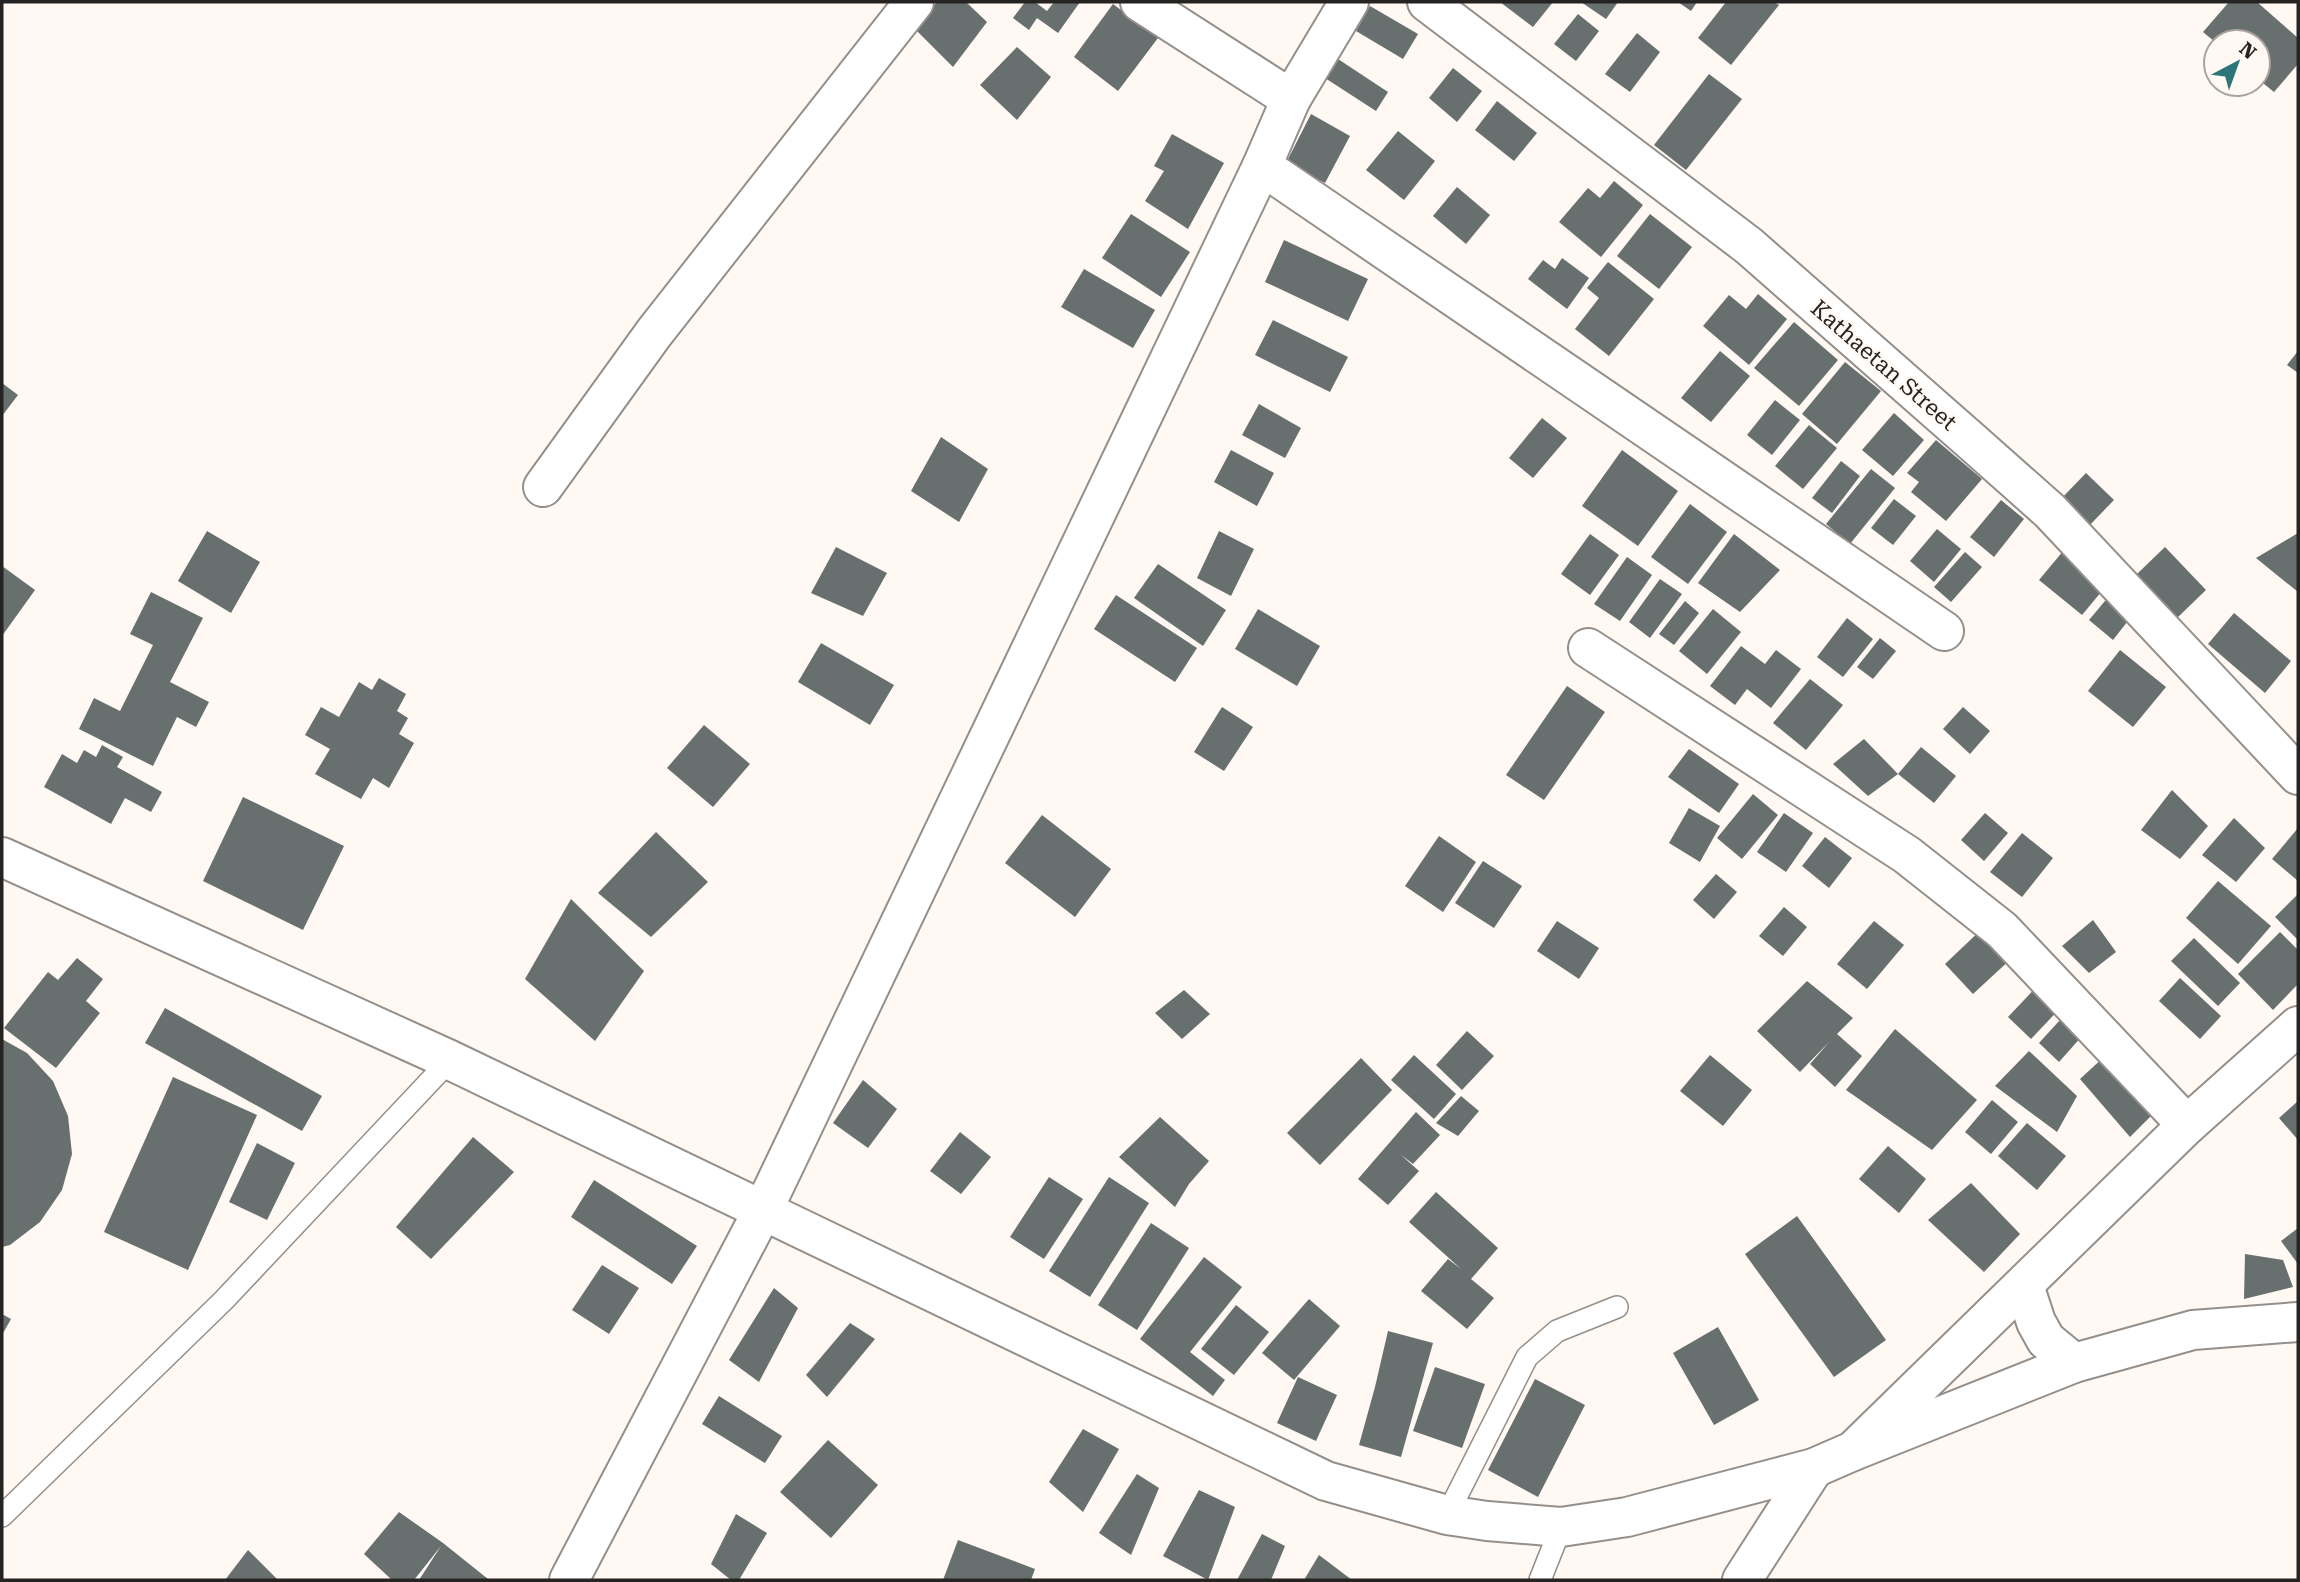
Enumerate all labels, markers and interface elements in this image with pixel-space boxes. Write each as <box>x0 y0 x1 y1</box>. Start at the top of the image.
north arrow <box>2202 28 2272 98</box>
text: N <box>2235 37 2261 64</box>
street label: Kathaetan Street <box>1805 295 1962 436</box>

